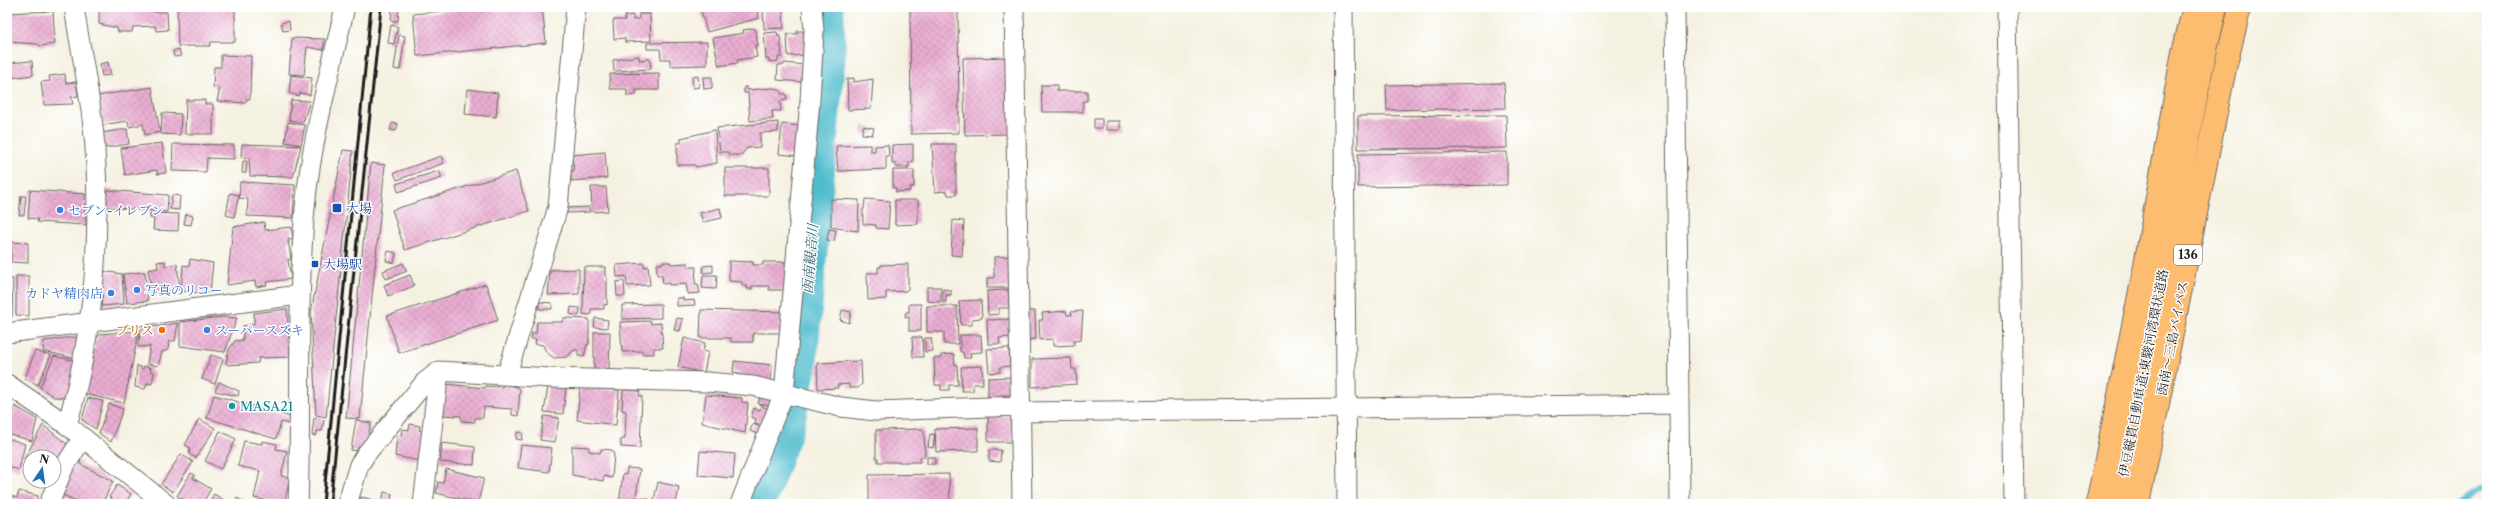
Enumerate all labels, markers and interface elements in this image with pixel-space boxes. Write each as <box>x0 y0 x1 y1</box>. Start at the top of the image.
place label: 大場 <box>346 200 372 216</box>
place label: セブン-イレブン <box>68 202 164 218</box>
marker: 大場 <box>331 202 343 214</box>
marker: セブン-イレブン <box>55 205 65 215</box>
water label: 函南観音川 <box>798 221 822 295</box>
road number: 136 <box>2174 245 2202 265</box>
place label: 大場駅 <box>323 256 362 272</box>
marker: 大場駅 <box>310 259 320 269</box>
street label: 伊豆縦貫自動車道;東駿河湾環状道路 <box>2115 268 2171 478</box>
street label: 函南～三島バイパス <box>2153 279 2191 397</box>
place label: 写真のリコー <box>145 282 223 298</box>
place label: カドヤ精肉店 <box>25 285 103 301</box>
marker: 写真のリコー <box>132 285 142 295</box>
marker: カドヤ精肉店 <box>106 288 116 298</box>
place label: ブリス <box>116 322 154 338</box>
place label: スーパースズキ <box>215 322 304 338</box>
marker: ブリス <box>157 325 167 335</box>
marker: スーパースズキ <box>202 325 212 335</box>
place label: MASA21 <box>240 398 294 414</box>
marker: MASA21 <box>227 401 237 411</box>
north arrow <box>22 449 62 489</box>
text: N <box>38 451 51 467</box>

